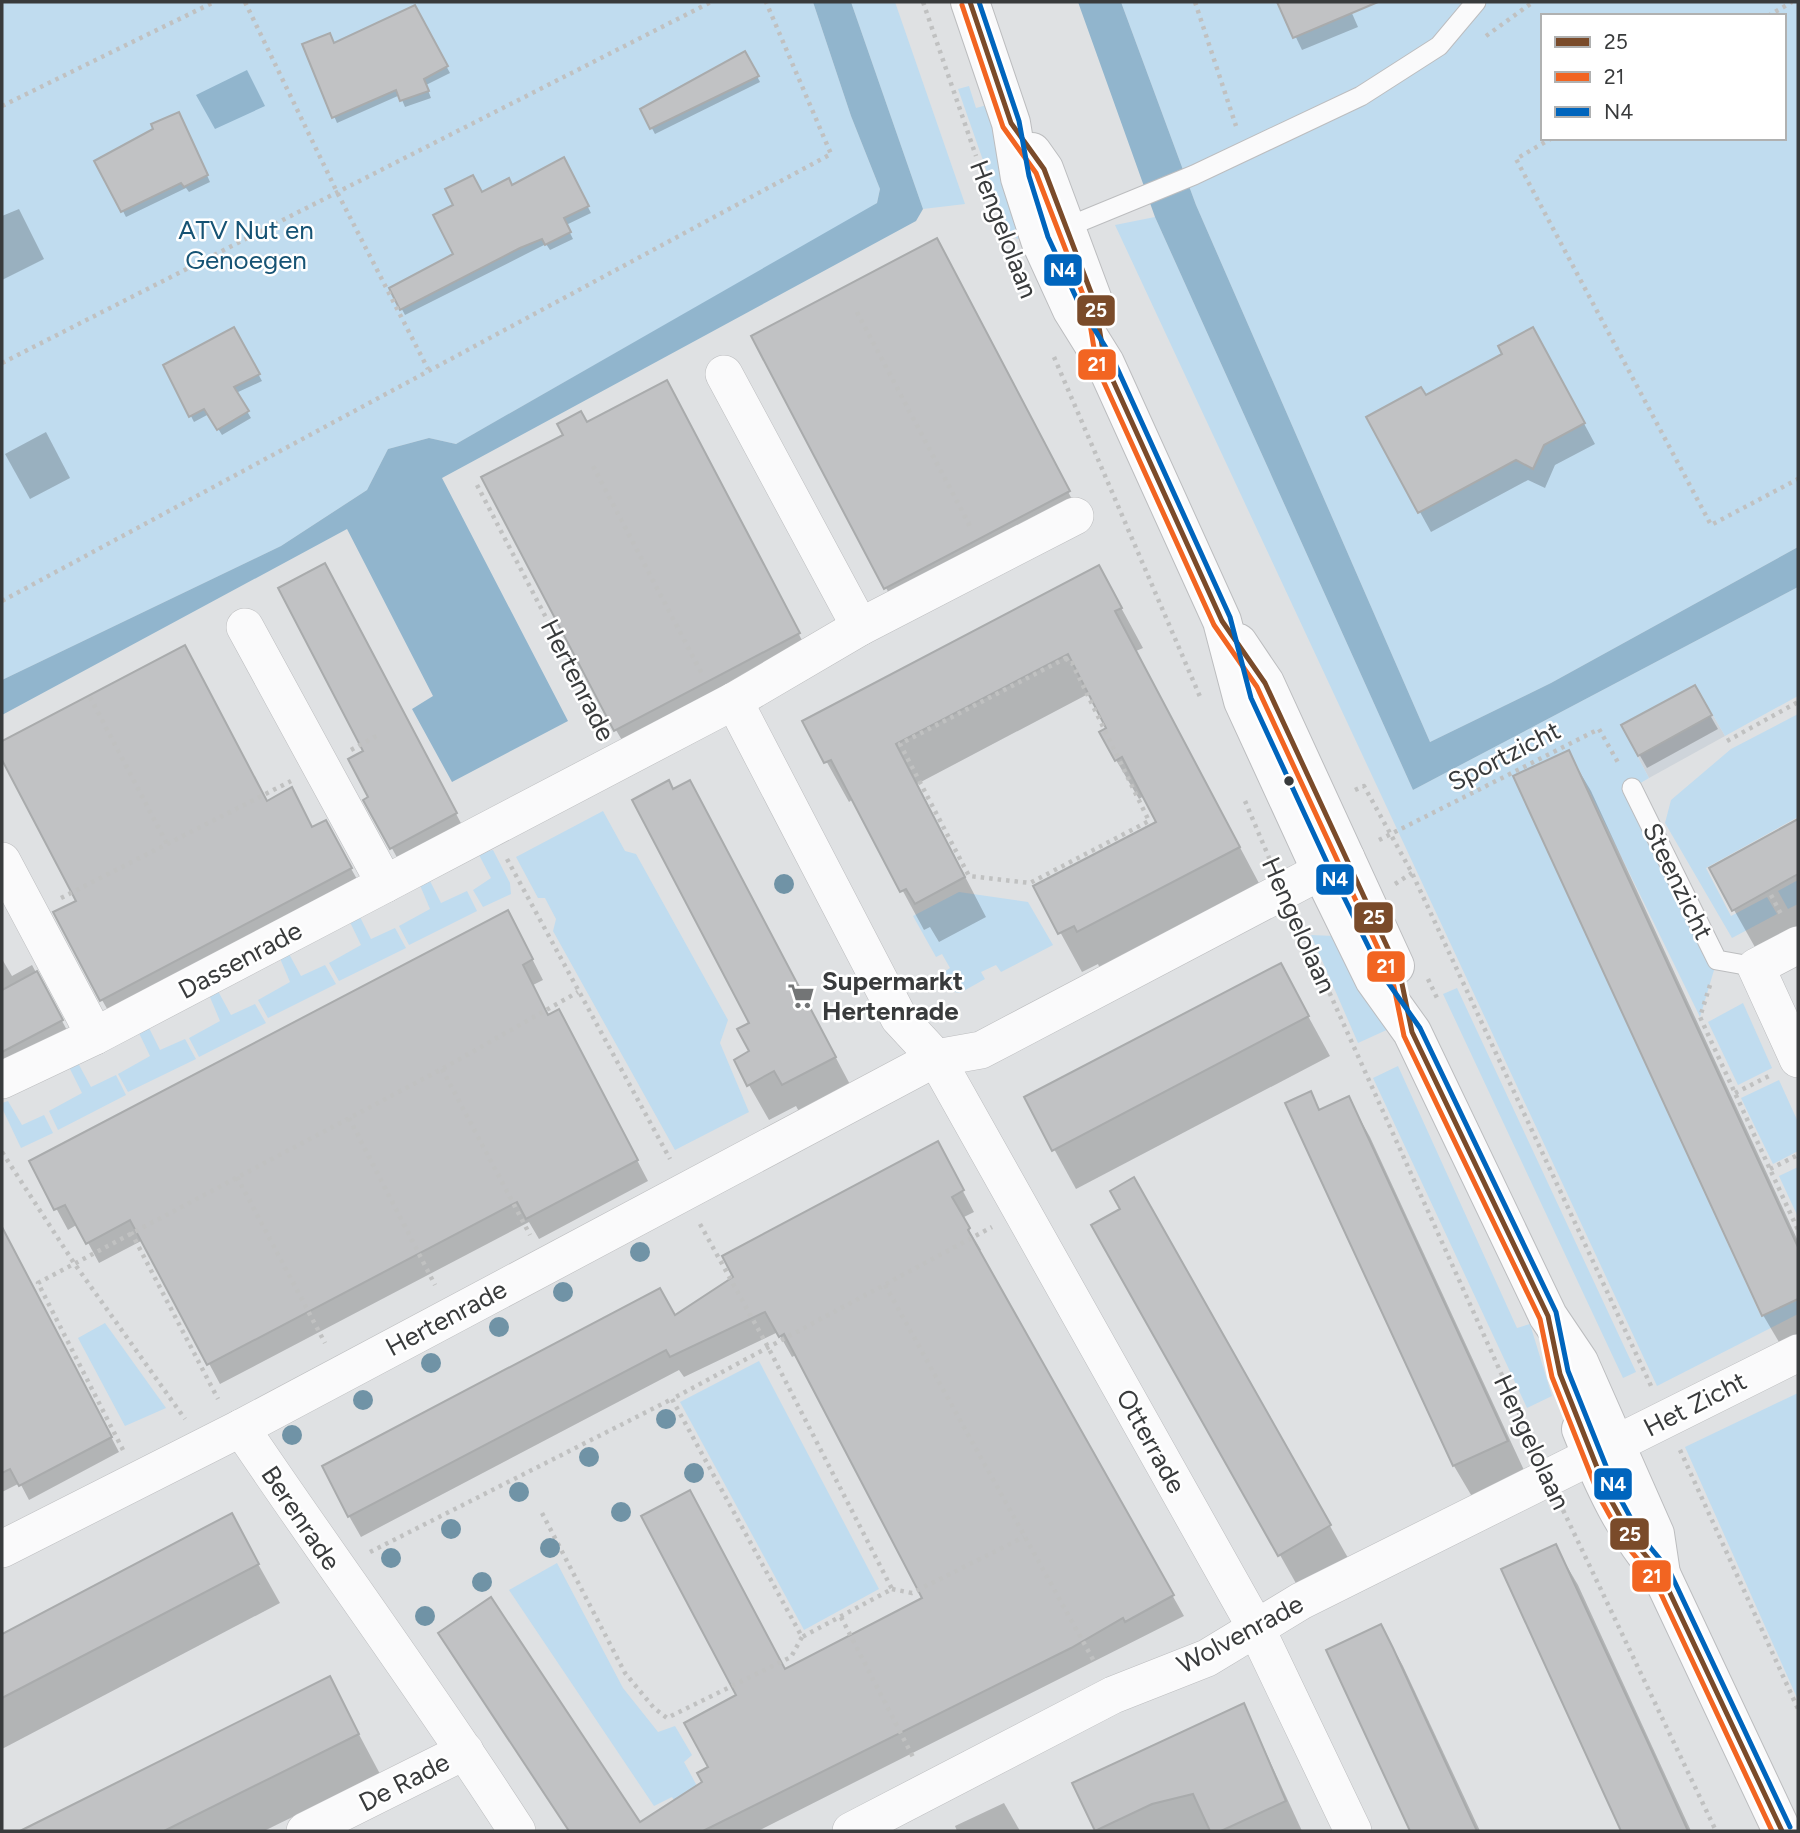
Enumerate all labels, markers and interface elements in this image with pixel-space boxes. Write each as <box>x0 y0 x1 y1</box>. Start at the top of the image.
legend <box>1541 14 1786 140</box>
text: 25 <box>1604 29 1628 54</box>
text: 21 <box>1604 64 1624 89</box>
text: N4 <box>1604 99 1633 124</box>
street label: Hengelolaan <box>963 155 1045 303</box>
park label: ATV Nut en Genoegen <box>178 214 314 276</box>
line badge: N4 <box>1043 253 1083 287</box>
text: N4 <box>1050 259 1076 282</box>
line badge: 25 <box>1076 294 1116 327</box>
text: 25 <box>1085 299 1107 322</box>
line badge: 21 <box>1077 348 1117 381</box>
text: 21 <box>1087 353 1107 376</box>
street label: Hertenrade <box>534 614 622 746</box>
street label: Sportzicht <box>1442 714 1566 798</box>
unlabelled marker <box>1282 774 1296 788</box>
street label: Steenzicht <box>1636 817 1720 945</box>
street label: Hengelolaan <box>1255 852 1343 998</box>
line badge: N4 <box>1315 863 1355 896</box>
text: N4 <box>1322 868 1348 891</box>
line badge: 25 <box>1353 901 1394 934</box>
text: 25 <box>1363 906 1385 929</box>
street label: Dassenrade <box>173 914 307 1006</box>
line badge: 21 <box>1366 950 1406 983</box>
text: 21 <box>1376 955 1396 978</box>
place label: Supermarkt Hertenrade <box>822 965 963 1027</box>
supermarket icon: Supermarkt Hertenrade <box>786 981 816 1011</box>
street label: Hertenrade <box>380 1273 512 1363</box>
street label: Het Zicht <box>1638 1364 1752 1443</box>
street label: Hengelolaan <box>1487 1369 1577 1515</box>
street label: Otterrade <box>1109 1383 1193 1499</box>
street label: Berenrade <box>254 1460 348 1576</box>
line badge: N4 <box>1593 1467 1633 1501</box>
text: N4 <box>1600 1473 1626 1496</box>
line badge: 25 <box>1609 1517 1650 1551</box>
text: 25 <box>1619 1523 1641 1546</box>
line badge: 21 <box>1631 1559 1672 1593</box>
text: 21 <box>1642 1565 1662 1588</box>
street label: Wolvenrade <box>1172 1587 1308 1681</box>
street label: De Rade <box>353 1746 455 1818</box>

